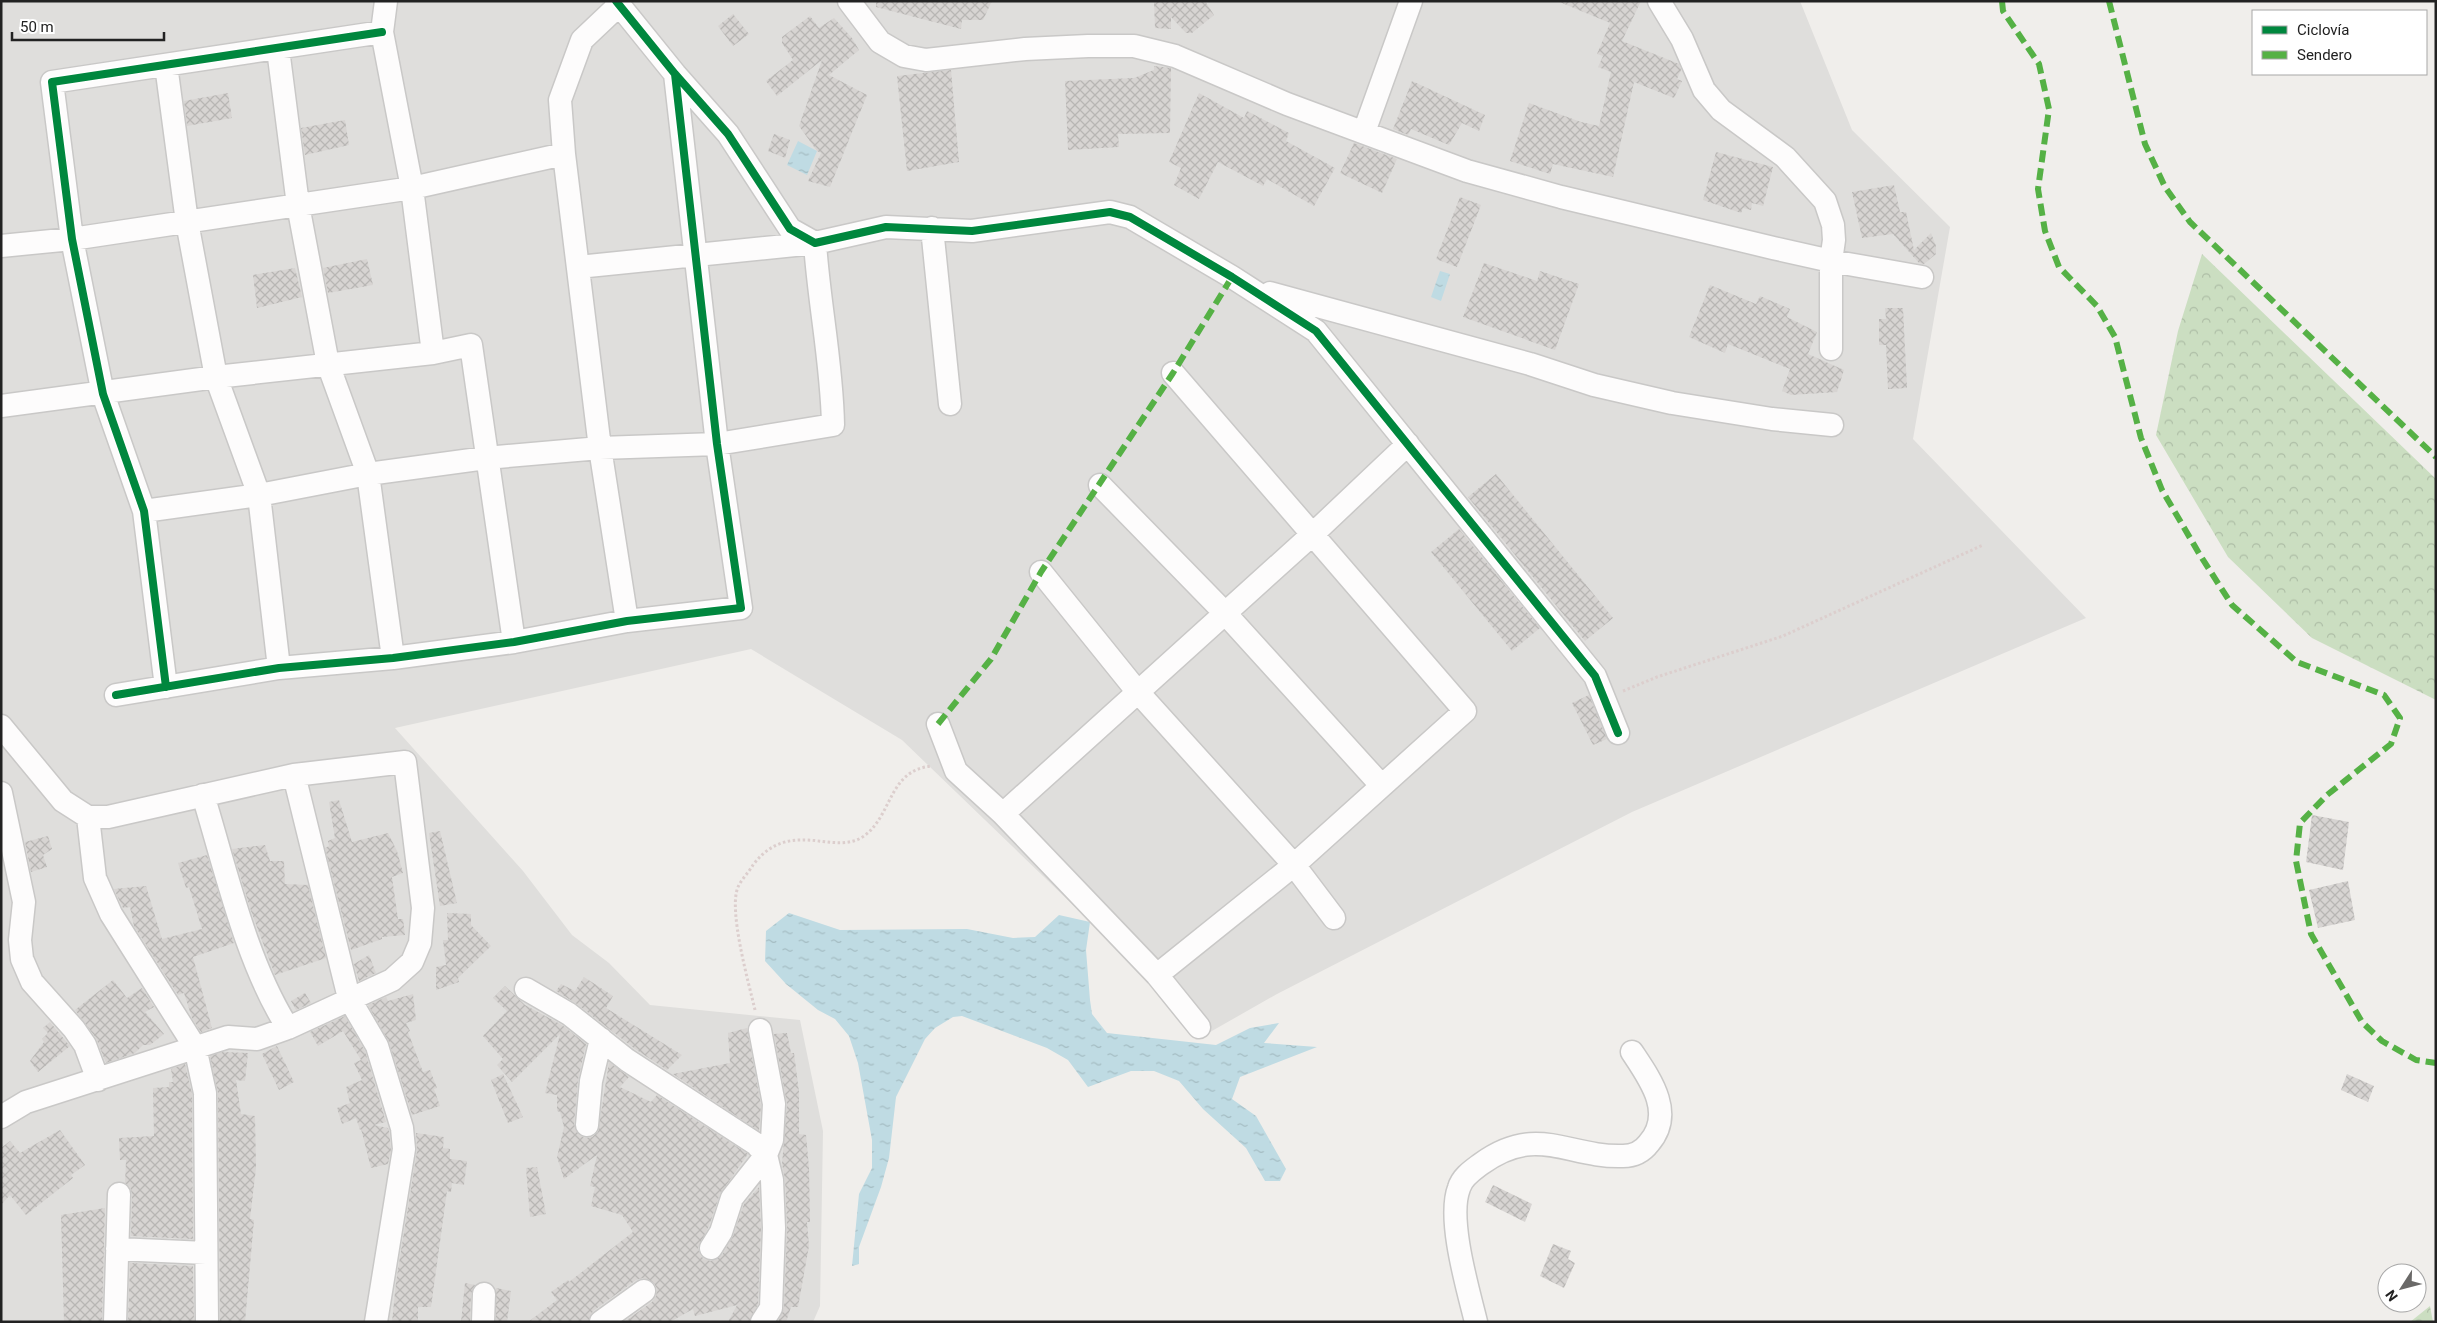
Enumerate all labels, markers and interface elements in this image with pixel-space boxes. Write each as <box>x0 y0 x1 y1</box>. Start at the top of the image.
scale bar <box>12 10 165 42</box>
legend <box>2252 10 2427 75</box>
text: 50 m <box>20 18 54 36</box>
text: Ciclovía <box>2297 21 2350 39</box>
text: Sendero <box>2297 46 2352 64</box>
north arrow <box>2377 1263 2427 1313</box>
text: N <box>2382 1287 2401 1304</box>

